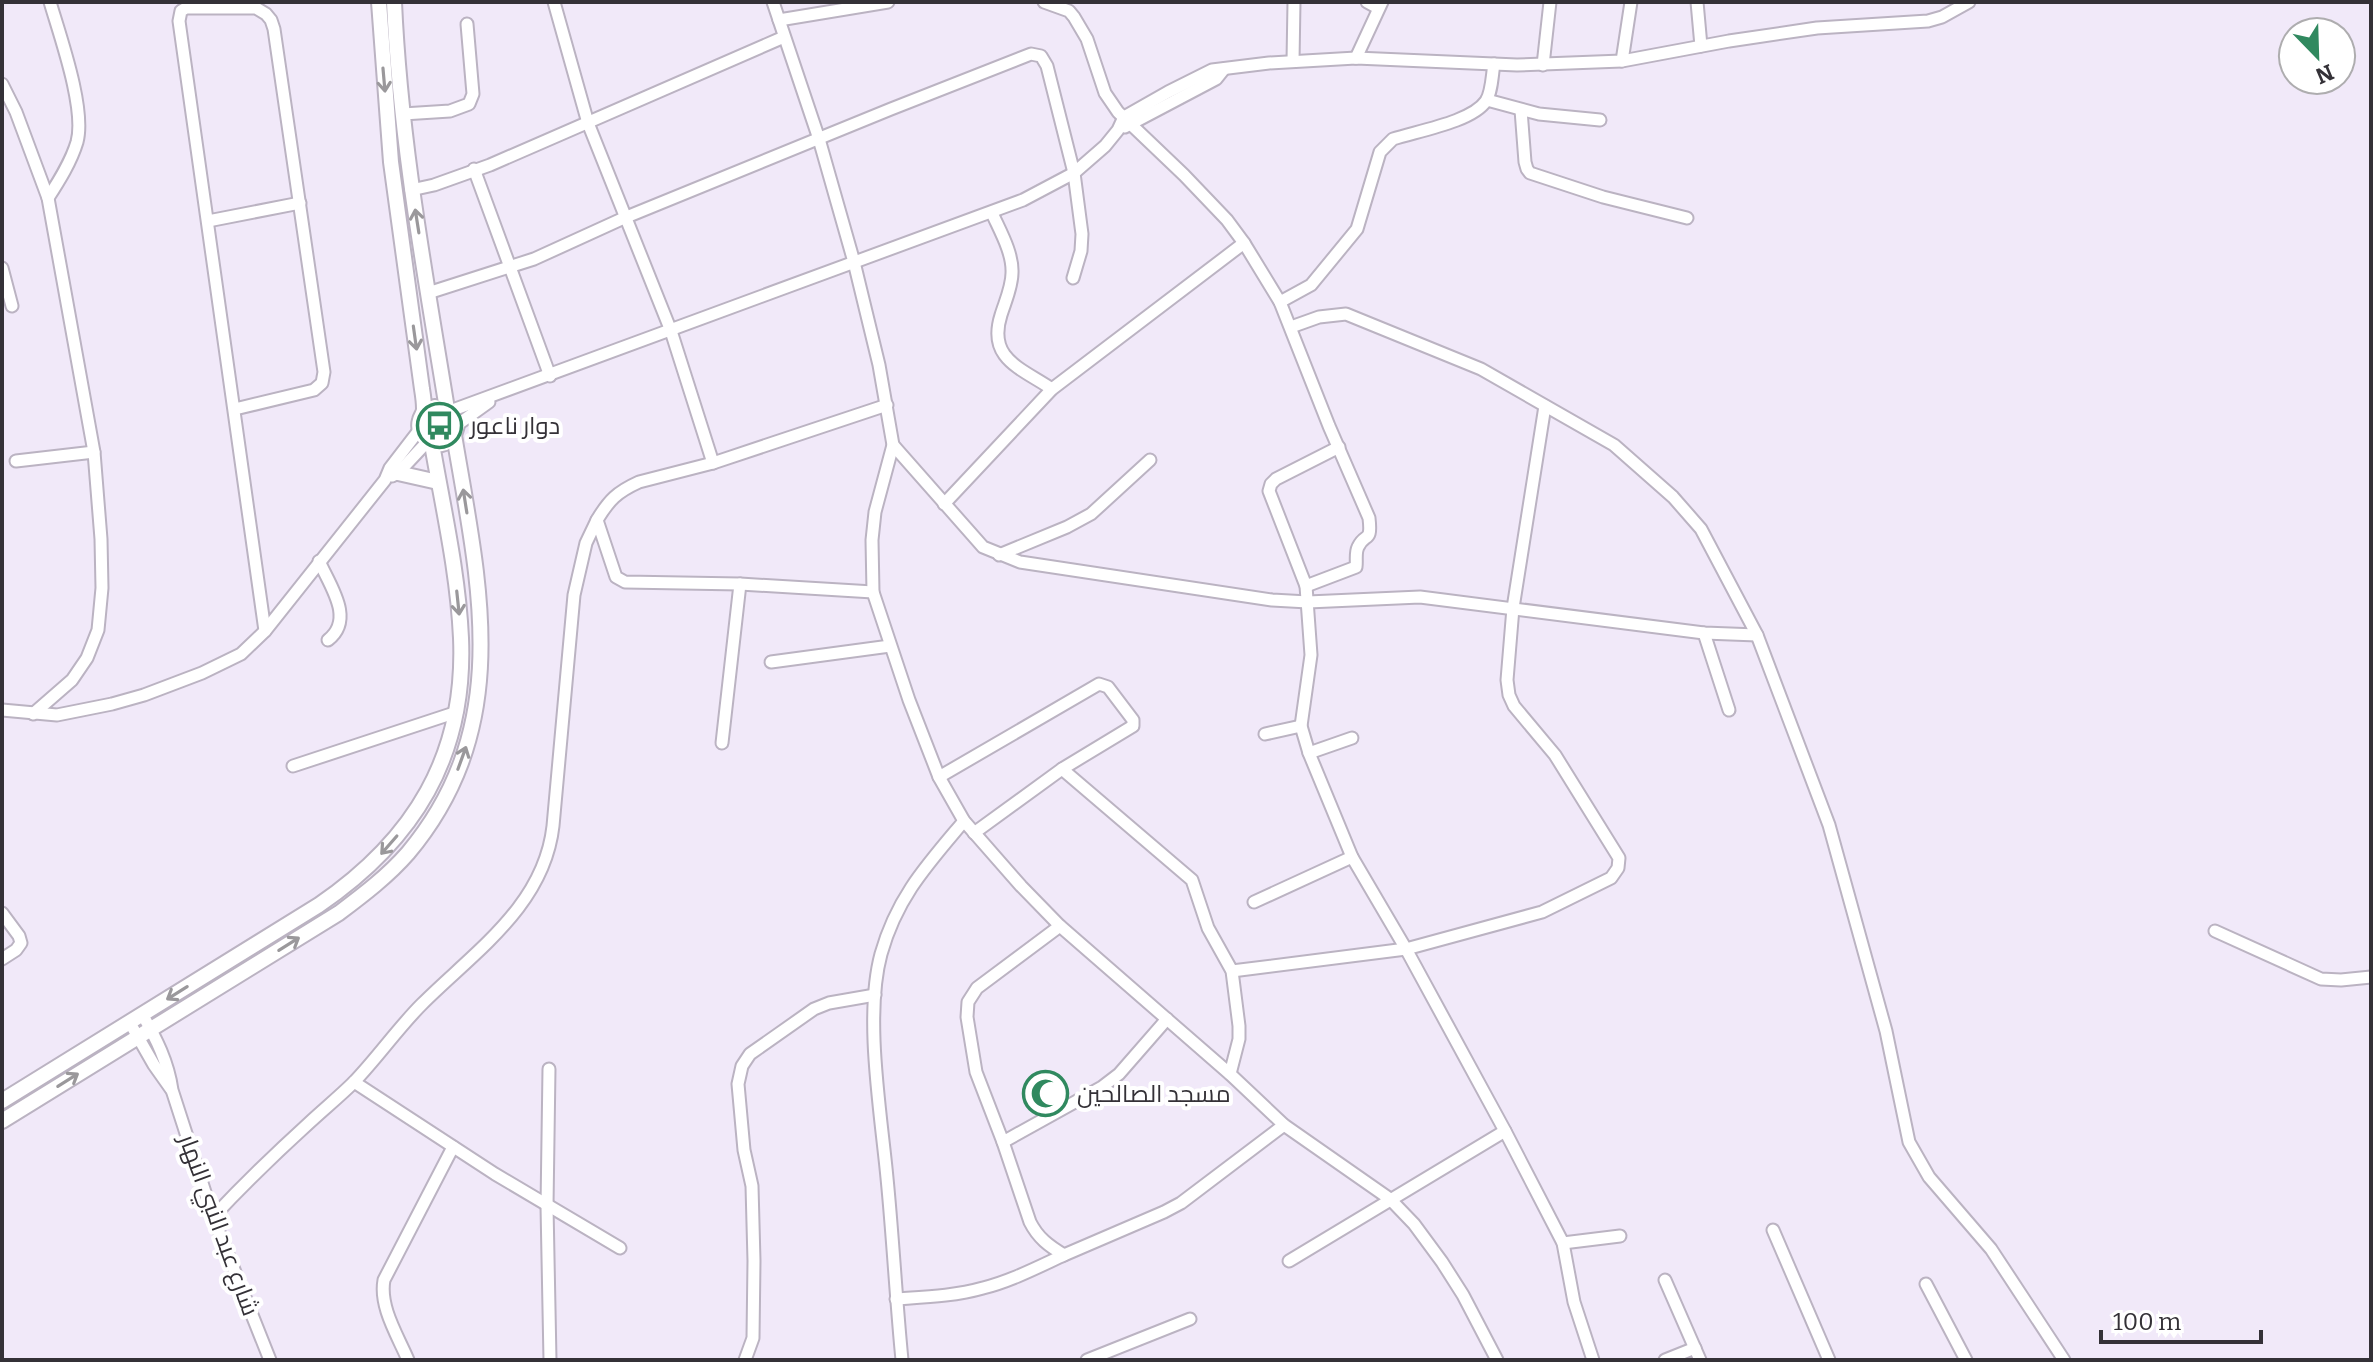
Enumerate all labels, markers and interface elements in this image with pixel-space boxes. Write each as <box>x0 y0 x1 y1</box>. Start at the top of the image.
north arrow <box>2277 16 2357 96</box>
text: N <box>2312 58 2338 90</box>
one-way arrow <box>377 66 392 93</box>
one-way arrow <box>408 209 423 234</box>
one-way arrow <box>408 325 423 350</box>
bus stop icon: دوار ناعور <box>415 402 463 450</box>
place label: دوار ناعور <box>468 412 560 440</box>
one-way arrow <box>457 489 472 514</box>
one-way arrow <box>450 590 465 616</box>
one-way arrow <box>456 746 470 771</box>
one-way arrow <box>381 835 399 855</box>
one-way arrow <box>278 935 300 952</box>
one-way arrow <box>166 985 189 1001</box>
mosque icon: مسجد الصالحين <box>1022 1070 1070 1118</box>
one-way arrow <box>56 1072 79 1088</box>
place label: مسجد الصالحين <box>1077 1080 1231 1108</box>
street label: شارع عبد النبي النهار <box>168 1129 265 1321</box>
scale bar <box>2101 1294 2261 1344</box>
text: 100 m <box>2113 1308 2181 1336</box>

